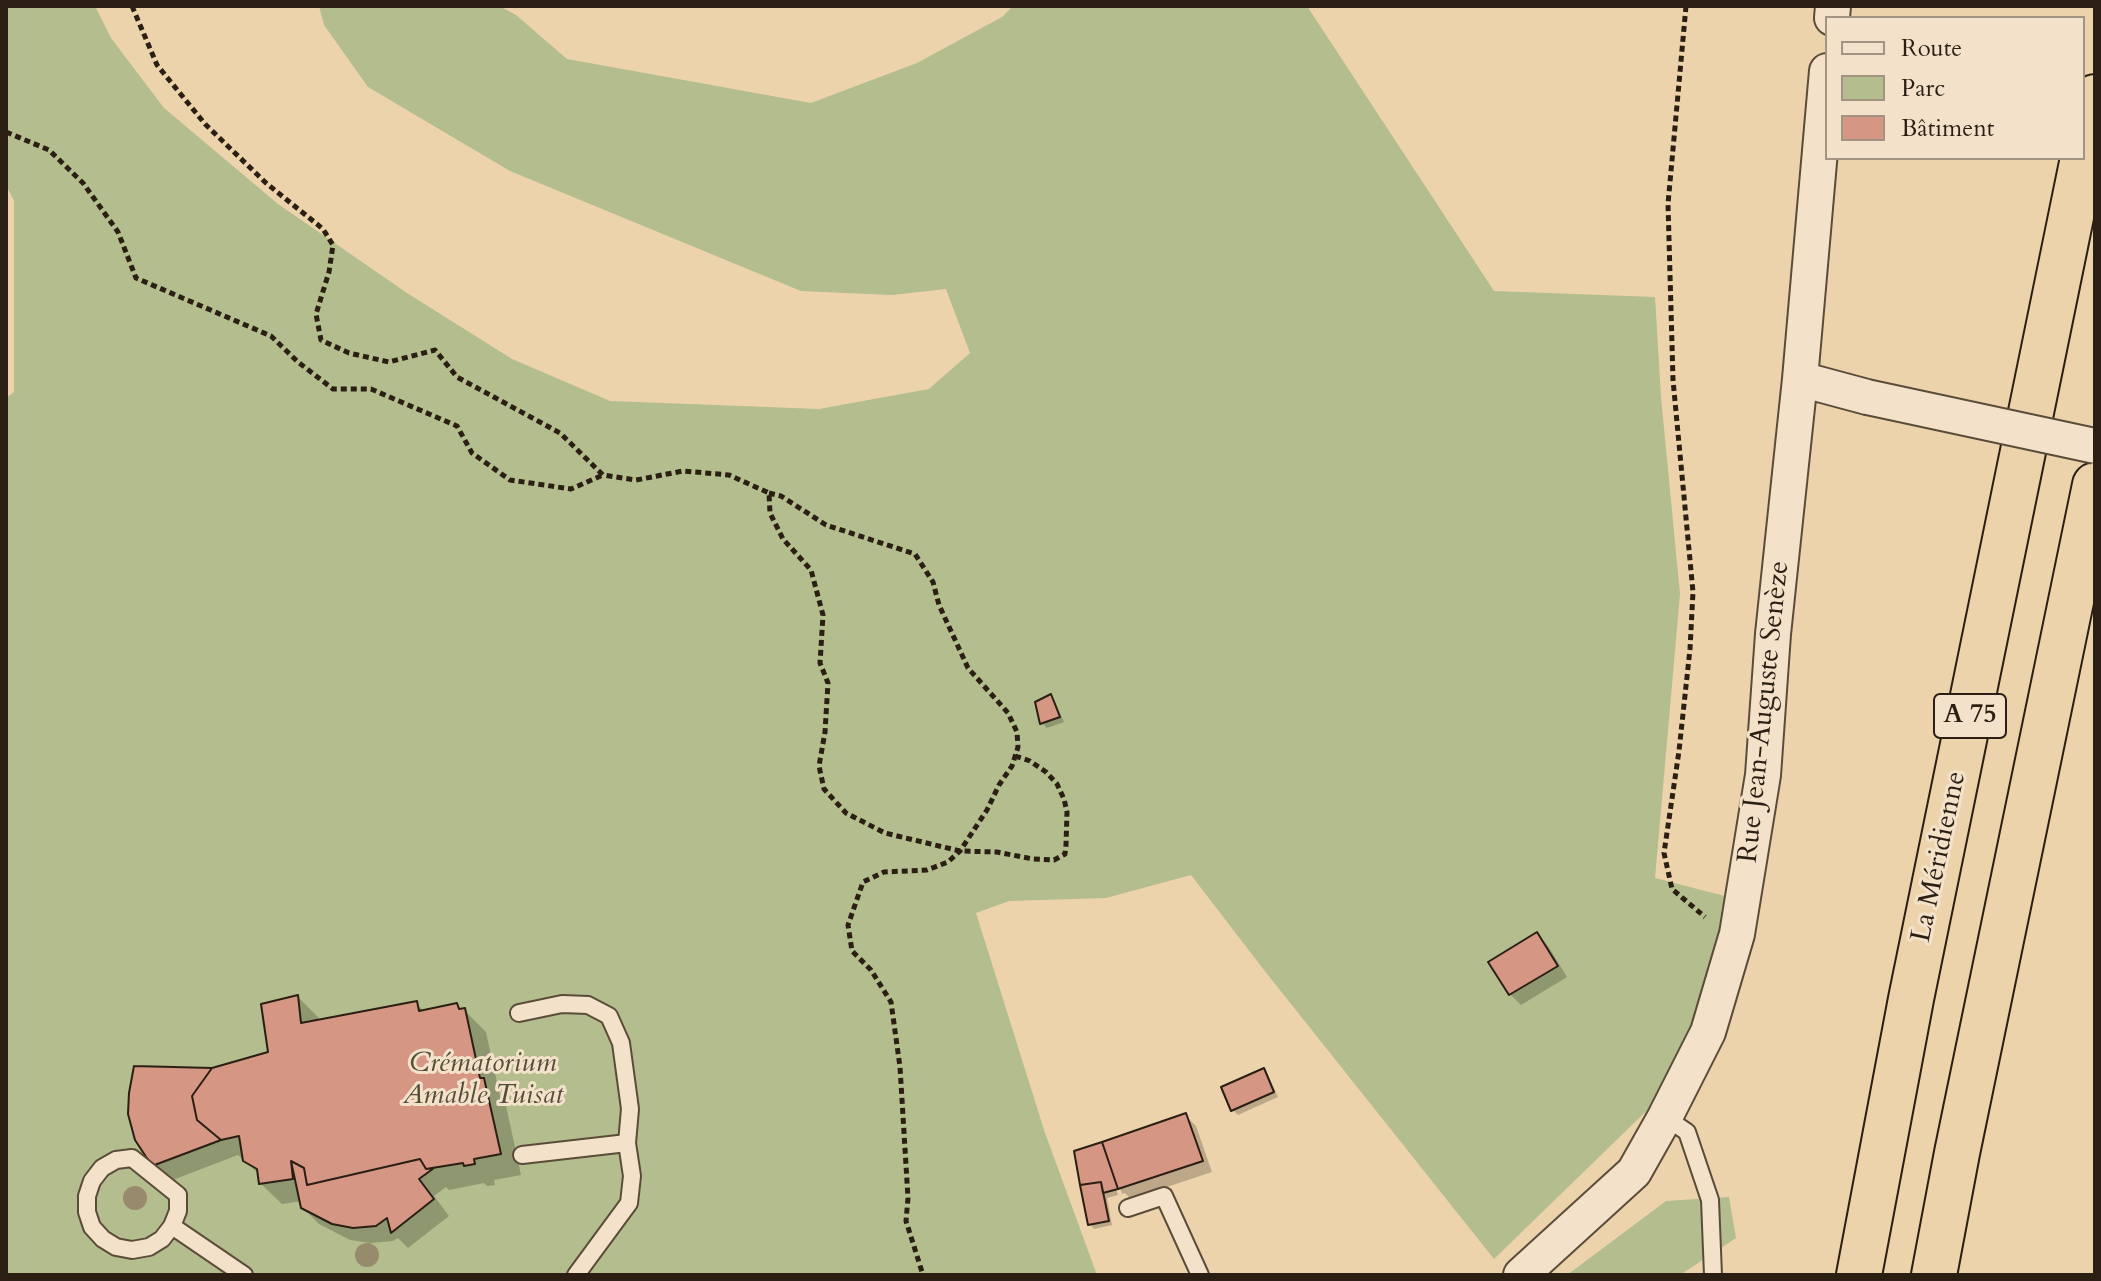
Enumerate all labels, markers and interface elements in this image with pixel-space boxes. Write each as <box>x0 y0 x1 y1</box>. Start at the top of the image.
legend <box>1825 16 2085 160</box>
text: Route <box>1901 32 1962 65</box>
text: Parc <box>1901 72 1945 105</box>
text: Bâtiment <box>1901 112 1994 145</box>
street label: Rue Jean-Auguste Senèze <box>1732 560 1798 864</box>
road number: A 75 <box>1934 694 2006 738</box>
street label: La Méridienne <box>1906 769 1974 945</box>
park label: Crématorium Amable Tuisat <box>403 1048 563 1114</box>

